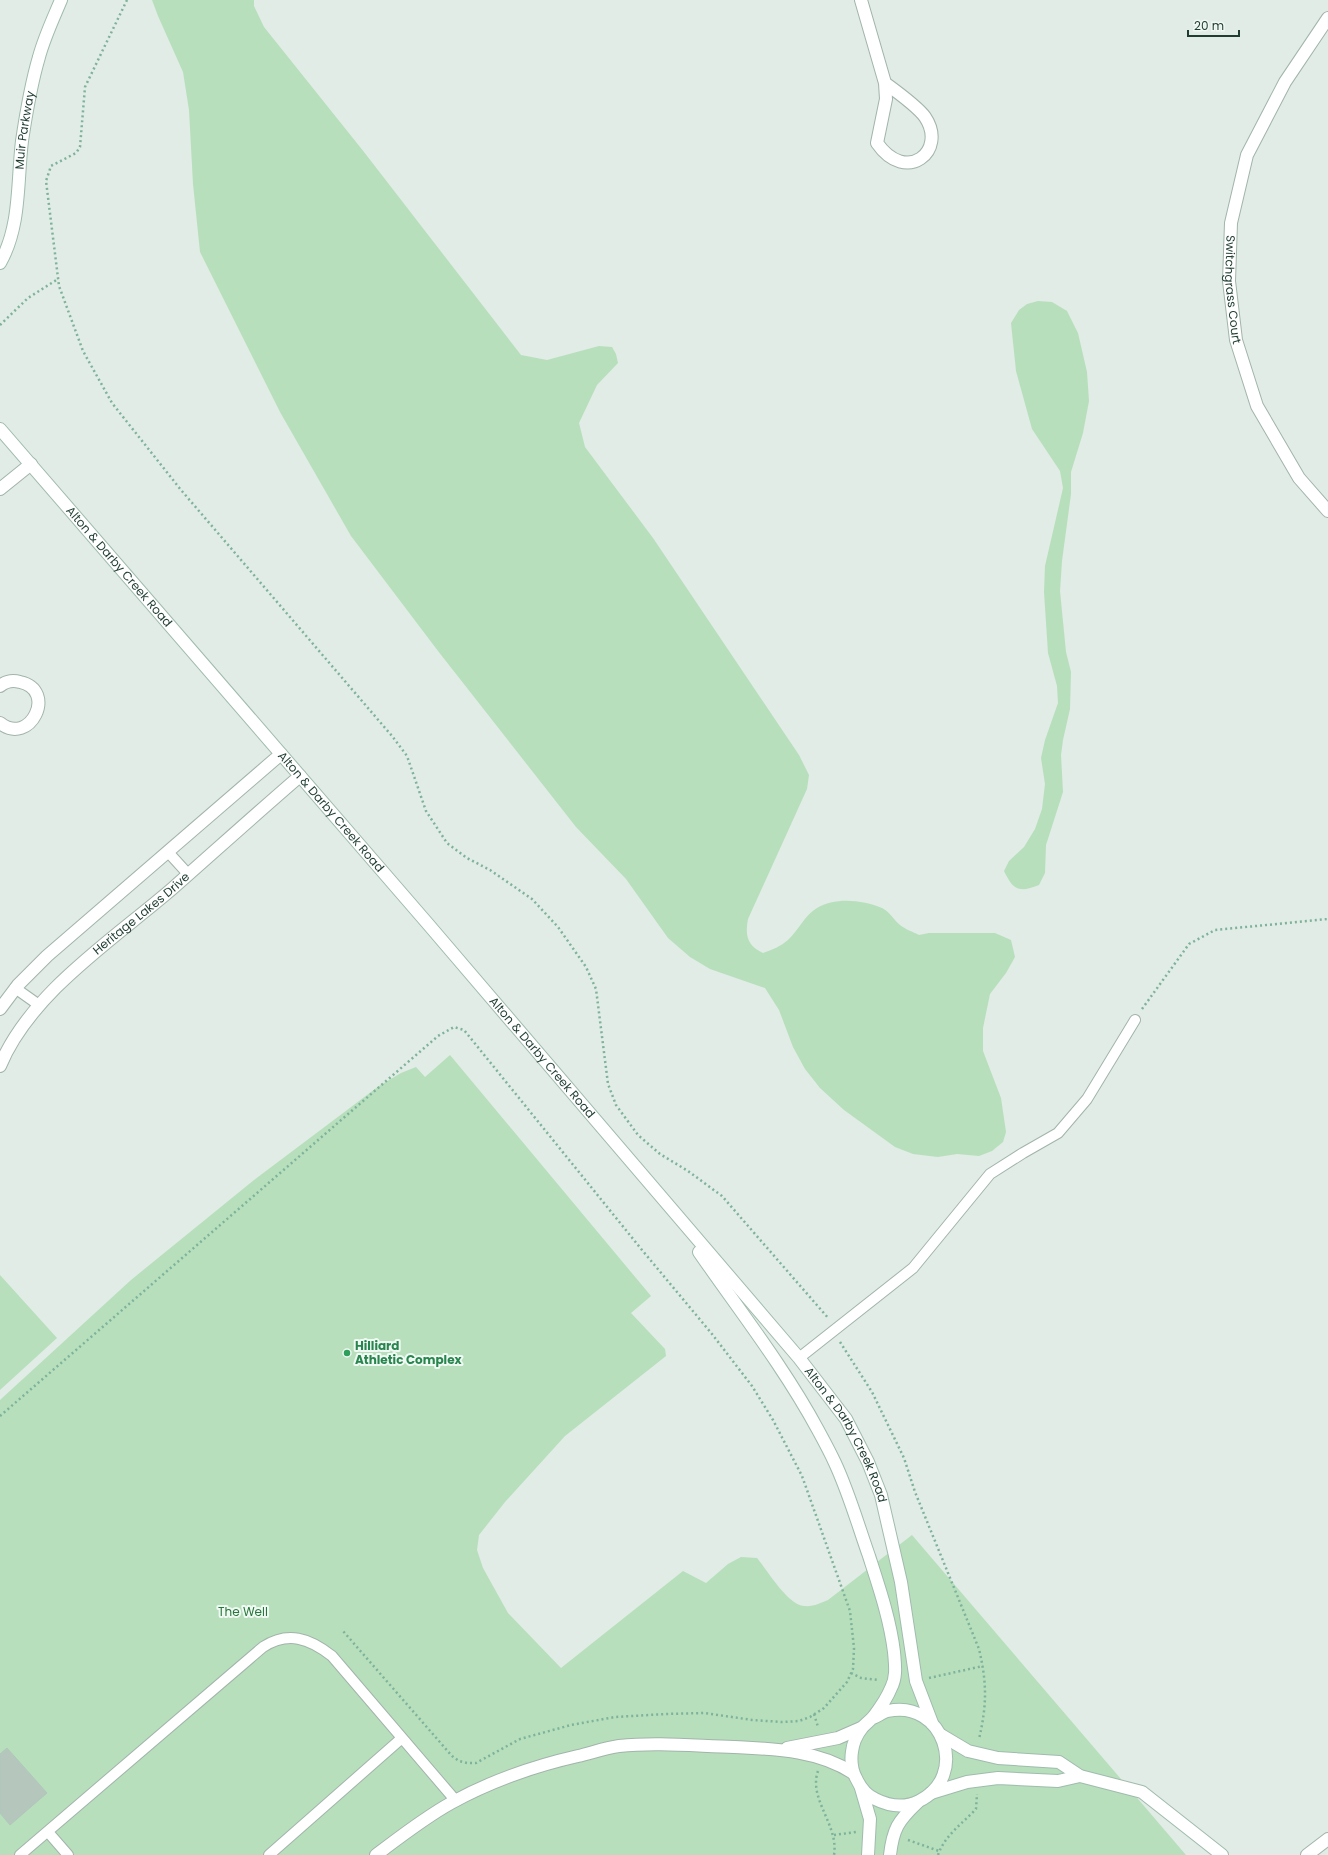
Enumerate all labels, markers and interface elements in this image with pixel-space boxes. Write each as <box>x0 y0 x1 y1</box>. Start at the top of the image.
scale bar <box>1188 12 1239 38</box>
text: 20 m <box>1194 17 1224 34</box>
street label: Muir Parkway <box>11 89 38 170</box>
street label: Switchgrass Court <box>1221 235 1246 346</box>
street label: Alton & Darby Creek Road <box>62 502 176 630</box>
street label: Alton & Darby Creek Road <box>274 747 388 875</box>
street label: Heritage Lakes Drive <box>89 868 193 958</box>
street label: Alton & Darby Creek Road <box>486 993 599 1121</box>
place label: Hilliard Athletic Complex <box>355 1337 463 1368</box>
marker: Hilliard Athletic Complex <box>342 1348 352 1358</box>
street label: Alton & Darby Creek Road <box>801 1363 891 1504</box>
park label: The Well <box>218 1603 268 1620</box>

